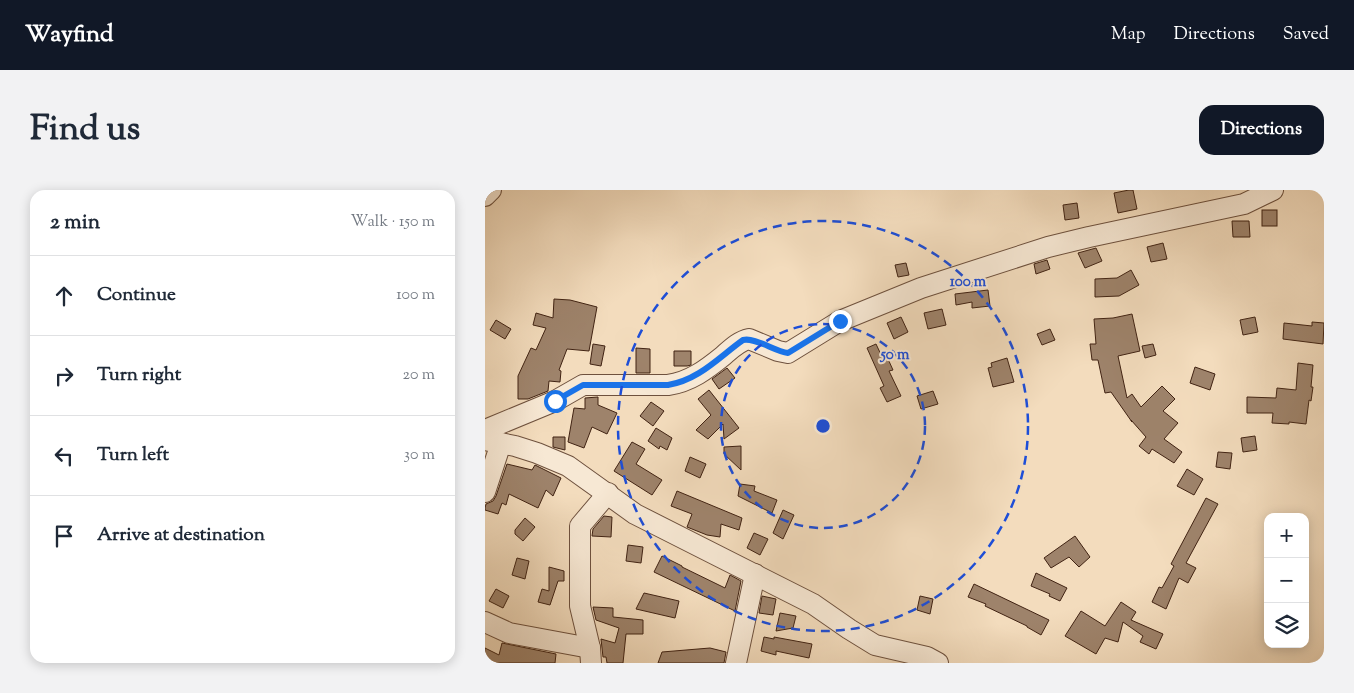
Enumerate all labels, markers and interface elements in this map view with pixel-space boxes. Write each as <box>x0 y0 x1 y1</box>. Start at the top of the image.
text: Wayfind <box>25 18 113 52</box>
text: Map <box>1111 22 1146 48</box>
text: Directions <box>1174 22 1255 48</box>
text: Saved <box>1283 22 1329 48</box>
text: Find us <box>30 105 140 156</box>
button: Directions <box>1199 105 1324 155</box>
text: 2 min <box>50 208 100 238</box>
text: Walk · 150 m <box>351 211 435 234</box>
text: 100 m <box>950 272 987 293</box>
icon: ahead <box>50 282 78 310</box>
text: Continue <box>97 282 176 309</box>
text: 100 m <box>396 284 435 307</box>
route end <box>829 310 852 333</box>
text: 50 m <box>880 345 910 366</box>
icon: right <box>50 362 78 390</box>
text: Turn right <box>97 362 181 389</box>
text: 20 m <box>402 364 435 387</box>
route start <box>544 390 567 413</box>
centre of rings <box>814 417 832 435</box>
icon: left <box>50 442 78 470</box>
text: Turn left <box>97 442 169 469</box>
text: 30 m <box>404 444 435 467</box>
map controls <box>1264 513 1309 648</box>
button: + <box>1264 513 1309 558</box>
icon: arrive <box>50 522 78 550</box>
text: Arrive at destination <box>97 522 265 549</box>
button: − <box>1264 558 1309 603</box>
button: layers <box>1264 603 1309 648</box>

